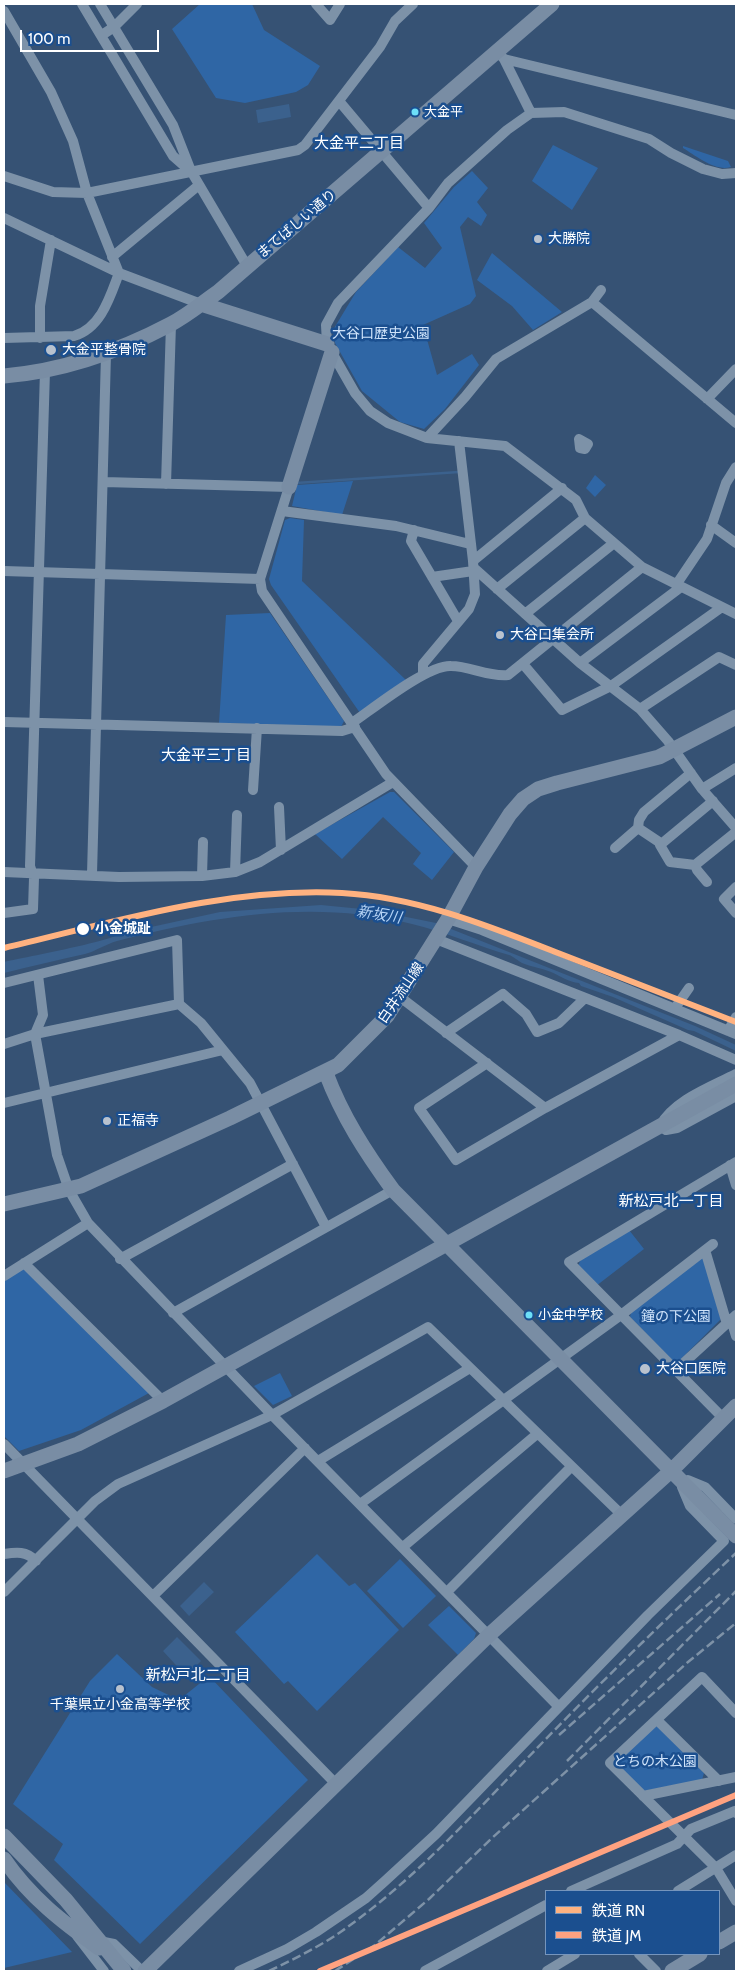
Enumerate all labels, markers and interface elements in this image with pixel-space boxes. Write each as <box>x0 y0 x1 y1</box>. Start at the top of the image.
scale bar <box>22 20 161 52</box>
text: 100 m <box>28 30 70 48</box>
place label: 大金平 <box>424 104 463 120</box>
marker: 大金平 <box>410 107 420 117</box>
district label: 大金平二丁目 <box>314 135 404 153</box>
street label: まてばしい通り <box>254 186 340 262</box>
place label: 大勝院 <box>548 231 590 247</box>
marker: 大勝院 <box>532 233 544 245</box>
park label: 大谷口歴史公園 <box>332 326 430 342</box>
place label: 大金平整骨院 <box>62 342 146 358</box>
marker: 大金平整骨院 <box>44 343 58 357</box>
place label: 大谷口集会所 <box>510 627 594 643</box>
marker: 大谷口集会所 <box>494 629 506 641</box>
district label: 大金平三丁目 <box>161 747 251 765</box>
water label: 新坂川 <box>355 903 403 927</box>
marker: 小金城趾 <box>75 921 91 937</box>
place label: 小金城趾 <box>95 921 151 937</box>
street label: 白井流山線 <box>374 959 428 1027</box>
place label: 正福寺 <box>117 1113 159 1129</box>
marker: 正福寺 <box>101 1115 113 1127</box>
district label: 新松戸北一丁目 <box>619 1193 723 1211</box>
place label: 小金中学校 <box>538 1307 603 1323</box>
park label: 鐘の下公園 <box>641 1309 711 1325</box>
marker: 小金中学校 <box>524 1310 534 1320</box>
place label: 大谷口医院 <box>656 1361 726 1377</box>
marker: 大谷口医院 <box>638 1362 652 1376</box>
district label: 新松戸北二丁目 <box>146 1667 250 1685</box>
marker: 千葉県立小金高等学校 <box>114 1683 126 1695</box>
place label: 千葉県立小金高等学校 <box>50 1697 190 1713</box>
park label: とちの木公園 <box>613 1754 697 1770</box>
legend <box>545 1890 720 1955</box>
text: 鉄道 RN <box>592 1902 645 1920</box>
text: 鉄道 JM <box>592 1927 641 1945</box>

